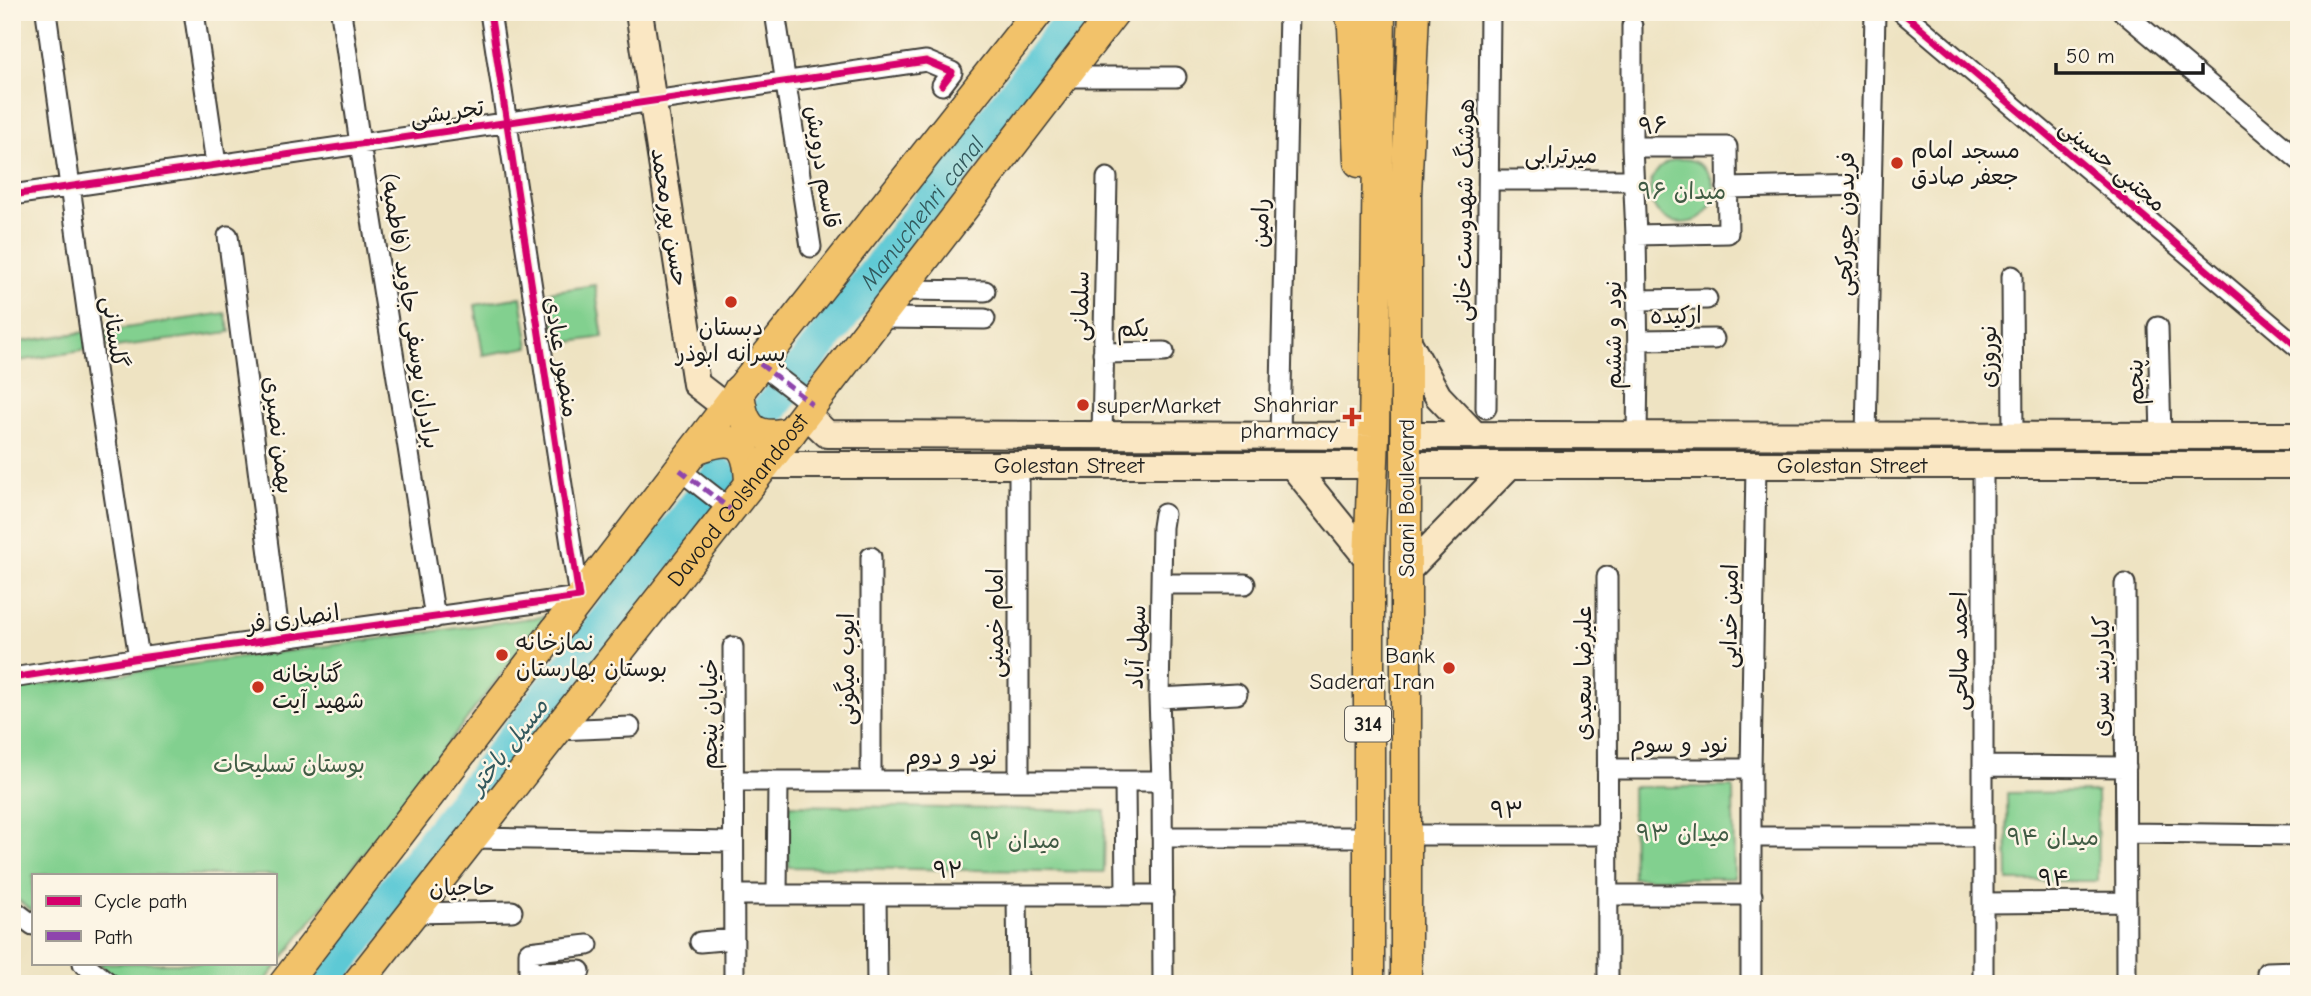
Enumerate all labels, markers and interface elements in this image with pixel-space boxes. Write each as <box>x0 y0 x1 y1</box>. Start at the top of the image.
scale bar <box>2056 32 2202 76</box>
text: 50 m <box>2066 44 2115 68</box>
street label: تجریشی <box>408 94 486 132</box>
street label: هوشنگ شهدوست خانی <box>1449 98 1481 322</box>
street label: قاسم درویش <box>796 104 846 231</box>
street label: ۹۶ <box>1638 111 1668 140</box>
street label: مجتبی حسینی <box>2053 113 2171 218</box>
water label: Manuchehri canal <box>853 130 991 296</box>
place label: مسجد امام جعفر صادق <box>1911 137 2020 190</box>
street label: میرترابی <box>1525 142 1597 170</box>
street label: حسن پورمحمد <box>644 146 694 288</box>
street label: فریدون چورکچی <box>1831 151 1861 297</box>
marker: مسجد امام جعفر صادق <box>1889 155 1905 171</box>
street label: برادران یوسفی جاوید (فاطمیه) <box>374 171 446 451</box>
park label: میدان ۹۶ <box>1638 178 1726 205</box>
street label: رامین <box>1247 198 1274 248</box>
street label: سلمانی <box>1066 271 1096 342</box>
street label: نود و ششم <box>1600 281 1631 389</box>
marker: دبستان پسرانه ابوذر <box>723 294 739 310</box>
street label: گلستانی <box>95 295 133 370</box>
street label: منصور عبادی <box>539 295 584 419</box>
street label: ارکیده <box>1650 302 1702 329</box>
place label: دبستان پسرانه ابوذر <box>674 314 786 368</box>
street label: یکم <box>1117 315 1149 346</box>
street label: نوروزی <box>1975 324 2002 388</box>
street label: پنجم <box>2122 359 2153 405</box>
street label: بهمن نصیری <box>258 375 299 495</box>
place label: Shahriar pharmacy <box>1240 391 1339 444</box>
place label: superMarket <box>1097 392 1222 419</box>
marker: superMarket <box>1075 397 1091 413</box>
street label: Davood Golshandoost <box>662 407 815 592</box>
marker: Shahriar pharmacy <box>1344 409 1360 425</box>
street label: Saani Boulevard <box>1393 419 1420 577</box>
street label: Golestan Street <box>994 452 1146 479</box>
street label: Golestan Street <box>1777 452 1929 479</box>
street label: امین خدایی <box>1715 563 1745 669</box>
street label: امام خمینی <box>982 568 1013 678</box>
street label: احمد صالحی <box>1946 591 1974 711</box>
street label: انصاری فر <box>243 599 341 639</box>
street label: سهل آباد <box>1122 604 1151 690</box>
street label: علیرضا سعیدی <box>1570 606 1597 740</box>
street label: ایوب میگونی <box>833 613 861 725</box>
street label: کیادربند سری <box>2088 615 2115 737</box>
place label: نمازخانه بوستان بهارستان <box>516 629 667 682</box>
place label: Bank Saderat Iran <box>1310 642 1435 695</box>
marker: نمازخانه بوستان بهارستان <box>494 647 510 663</box>
street label: خیابان پنجم <box>696 659 727 769</box>
marker: Bank Saderat Iran <box>1441 660 1457 676</box>
place label: گتابخانه شهید آیت <box>272 661 364 714</box>
marker: گتابخانه شهید آیت <box>250 679 266 695</box>
water label: مسیل باختر <box>460 693 555 802</box>
road number: 314 <box>1345 706 1391 742</box>
street label: نود و سوم <box>1630 731 1728 761</box>
street label: نود و دوم <box>905 743 997 774</box>
park label: بوستان تسلیحات <box>213 751 365 778</box>
street label: ۹۳ <box>1490 797 1524 824</box>
park label: میدان ۹۳ <box>1636 820 1730 847</box>
park label: میدان ۹۴ <box>2007 824 2099 851</box>
park label: میدان ۹۲ <box>970 827 1060 854</box>
street label: ۹۲ <box>933 857 963 884</box>
street label: ۹۴ <box>2038 865 2070 892</box>
street label: حاجیان <box>429 873 495 902</box>
legend <box>32 874 276 964</box>
text: Cycle path <box>94 889 187 913</box>
text: Path <box>94 925 133 949</box>

